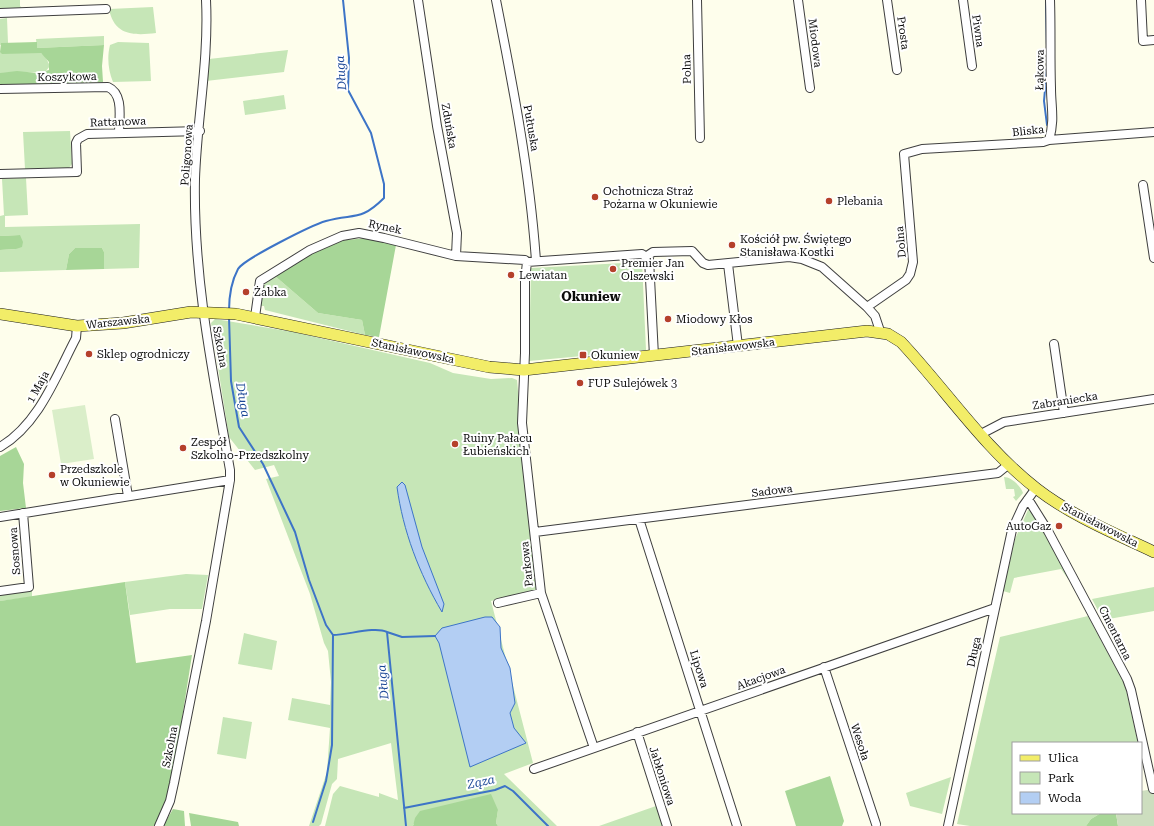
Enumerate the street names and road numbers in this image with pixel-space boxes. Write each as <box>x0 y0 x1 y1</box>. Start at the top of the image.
street label: Piwna <box>969 14 987 48</box>
street label: Prosta <box>894 16 912 51</box>
street label: Miodowa <box>806 18 824 68</box>
street label: Łąkowa <box>1033 49 1047 91</box>
street label: Polna <box>680 54 694 84</box>
street label: Koszykowa <box>37 70 97 84</box>
street label: Zduńska <box>439 102 459 150</box>
street label: Pułtuska <box>521 104 541 152</box>
street label: Rattanowa <box>90 115 146 129</box>
street label: Bliska <box>1011 123 1045 139</box>
street label: Poligonowa <box>178 124 196 186</box>
street label: Rynek <box>367 217 403 237</box>
street label: Dolna <box>893 226 909 258</box>
street label: Warszawska <box>85 312 151 332</box>
street label: Szkolna <box>210 325 230 369</box>
street label: Stanisławowska <box>690 335 776 359</box>
street label: Stanisławowska <box>370 336 456 366</box>
street label: 1 Maja <box>24 369 52 405</box>
street label: Zabraniecka <box>1031 389 1099 413</box>
street label: Sadowa <box>751 482 793 500</box>
street label: Stanisławowska <box>1060 500 1140 550</box>
street label: Sosnowa <box>7 527 23 575</box>
street label: Parkowa <box>518 541 536 587</box>
street label: Cmentarna <box>1096 604 1134 662</box>
street label: Długa <box>964 636 984 668</box>
street label: Lipowa <box>687 648 711 690</box>
street label: Akacjowa <box>735 663 787 693</box>
street label: Wesoła <box>848 722 872 762</box>
street label: Szkolna <box>160 725 180 769</box>
street label: Jabłoniowa <box>646 745 678 807</box>

